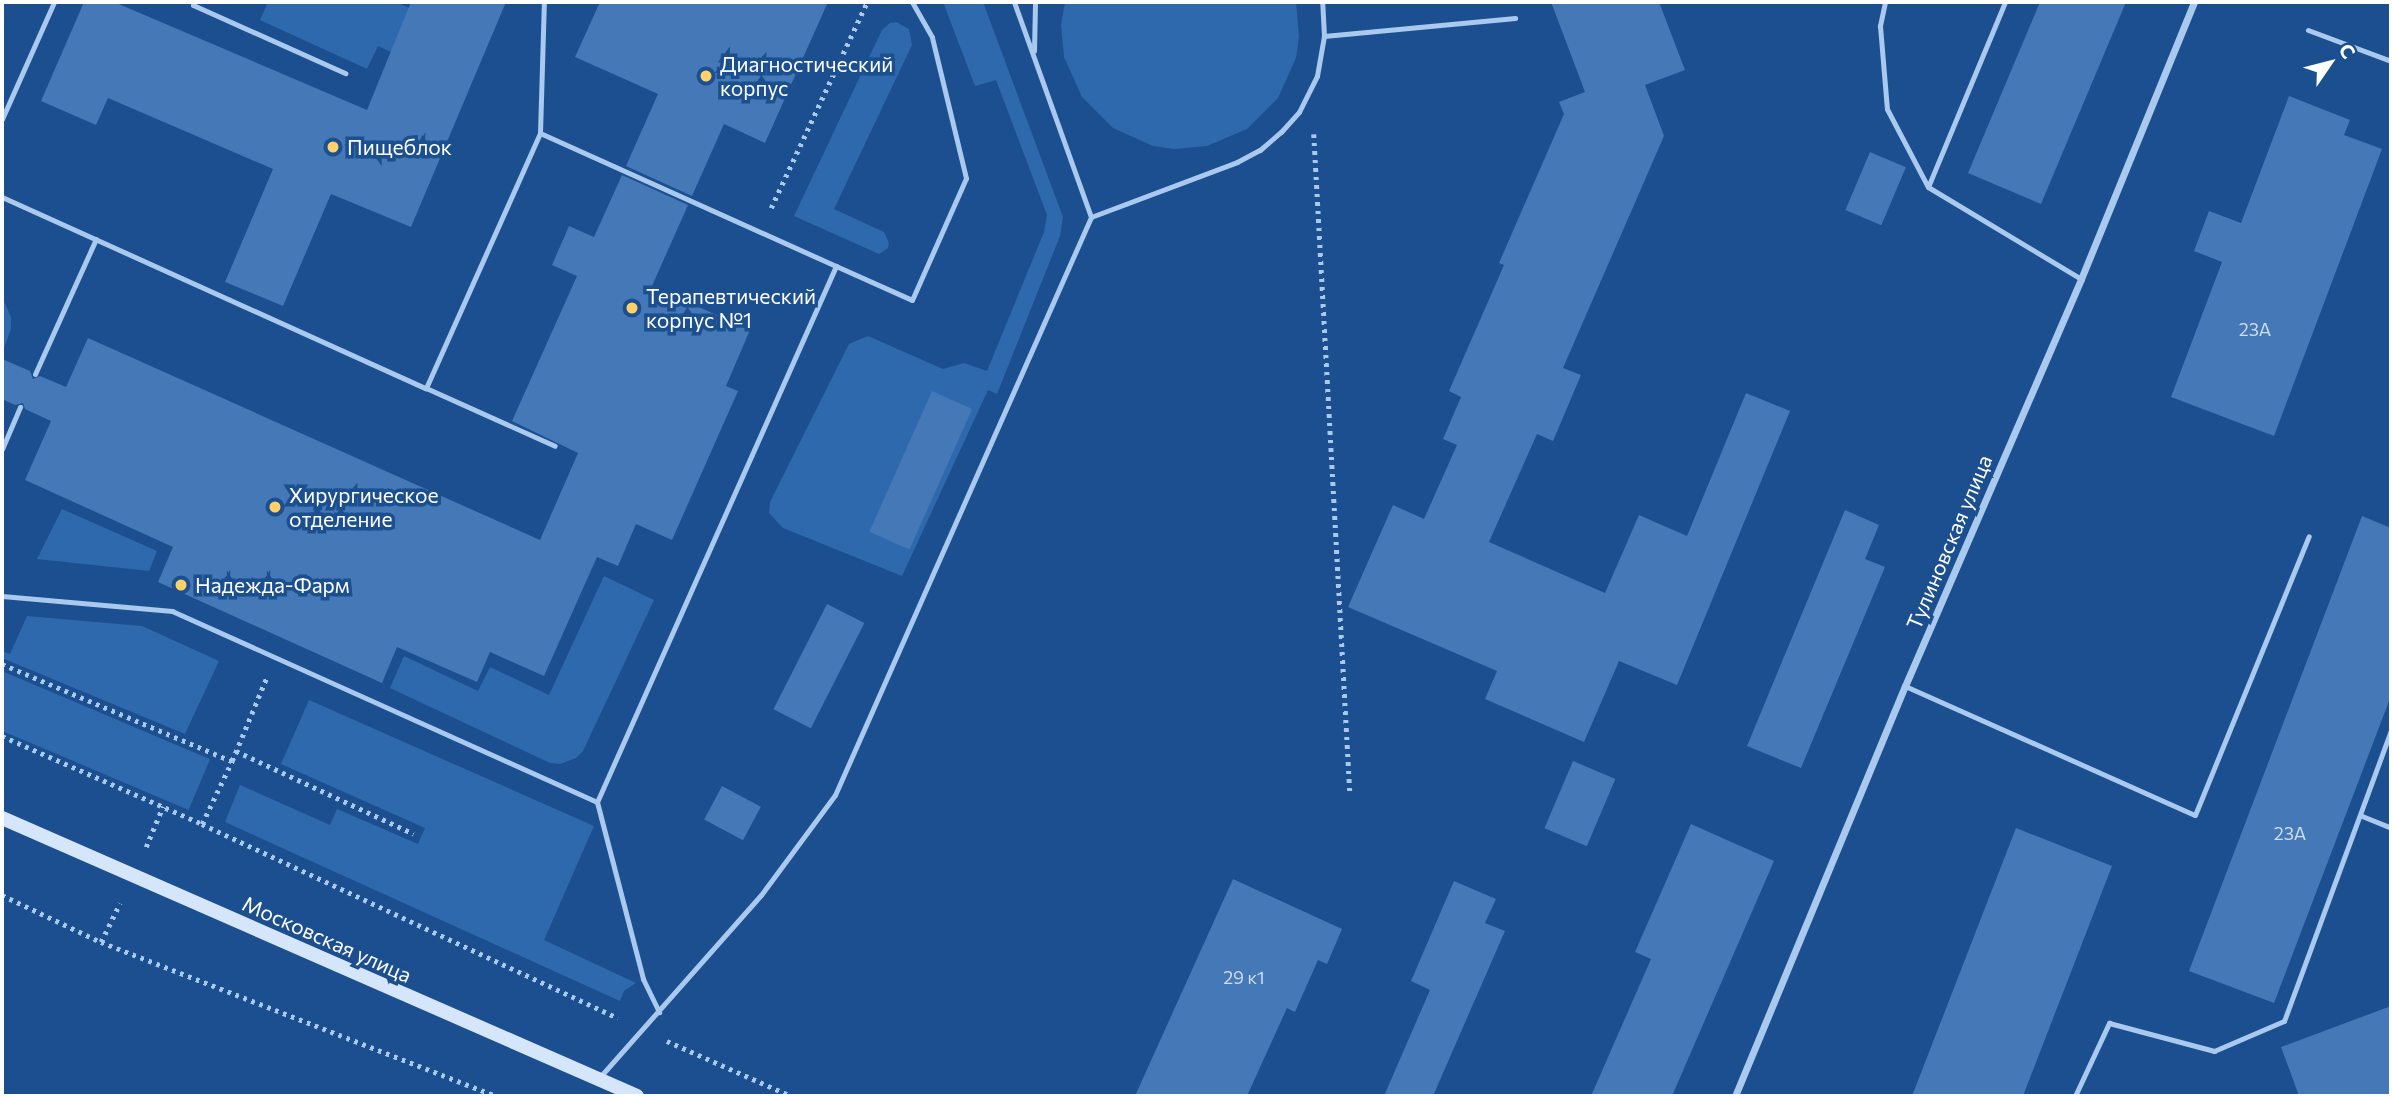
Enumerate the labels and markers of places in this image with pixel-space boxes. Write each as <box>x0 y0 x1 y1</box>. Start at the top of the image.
place label: Диагностический корпус <box>720 51 893 101</box>
marker: Диагностический корпус <box>698 68 714 84</box>
place label: Пищеблок <box>347 134 452 160</box>
marker: Пищеблок <box>325 139 341 155</box>
place label: Терапевтический корпус №1 <box>646 283 816 333</box>
marker: Терапевтический корпус №1 <box>624 300 640 316</box>
place label: Хирургическое отделение <box>289 482 439 532</box>
marker: Хирургическое отделение <box>267 499 283 515</box>
place label: Надежда-Фарм <box>195 572 350 598</box>
marker: Надежда-Фарм <box>173 577 189 593</box>

